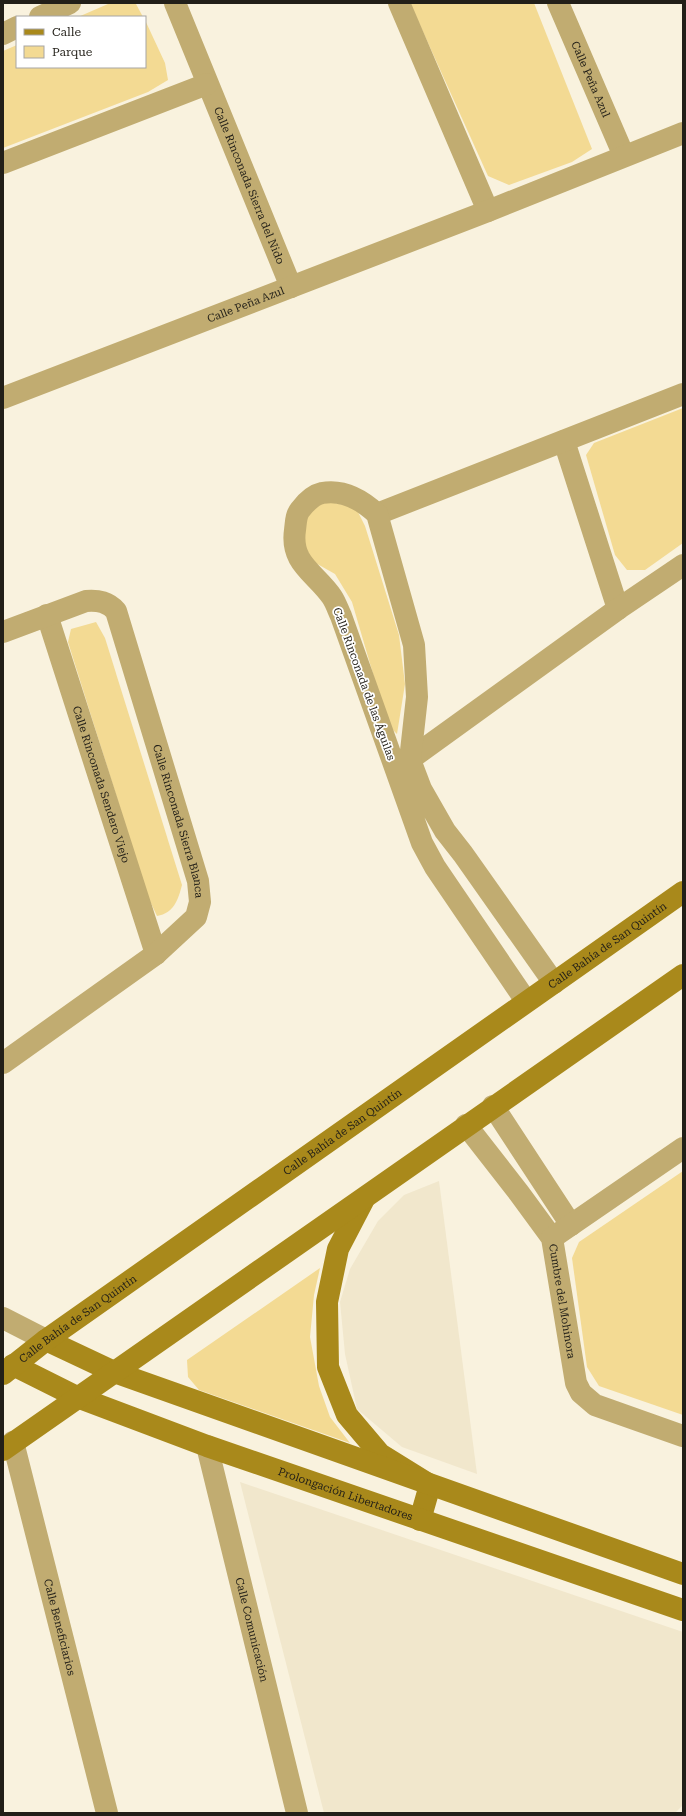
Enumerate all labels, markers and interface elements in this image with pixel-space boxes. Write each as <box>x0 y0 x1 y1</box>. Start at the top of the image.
legend <box>16 16 146 68</box>
text: Calle <box>52 25 82 39</box>
street label: Calle Peña Azul <box>569 39 613 120</box>
text: Parque <box>52 45 93 59</box>
street label: Calle Rinconada Sierra del Nido <box>212 105 288 266</box>
street label: Calle Peña Azul <box>205 284 287 325</box>
street label: Calle Rinconada de las Águilas <box>330 605 399 762</box>
street label: Calle Rinconada Sendero Viejo <box>70 704 133 865</box>
street label: Calle Rinconada Sierra Blanca <box>150 743 206 899</box>
street label: Calle Bahía de San Quintín <box>546 899 669 991</box>
street label: Calle Bahía de San Quintín <box>280 1086 404 1178</box>
street label: Cumbre del Mohinora <box>547 1243 578 1360</box>
street label: Calle Bahía de San Quintín <box>16 1272 139 1365</box>
street label: Prolongación Libertadores <box>277 1465 415 1523</box>
street label: Calle Comunicación <box>233 1576 271 1683</box>
street label: Calle Beneficiarios <box>41 1577 78 1677</box>

